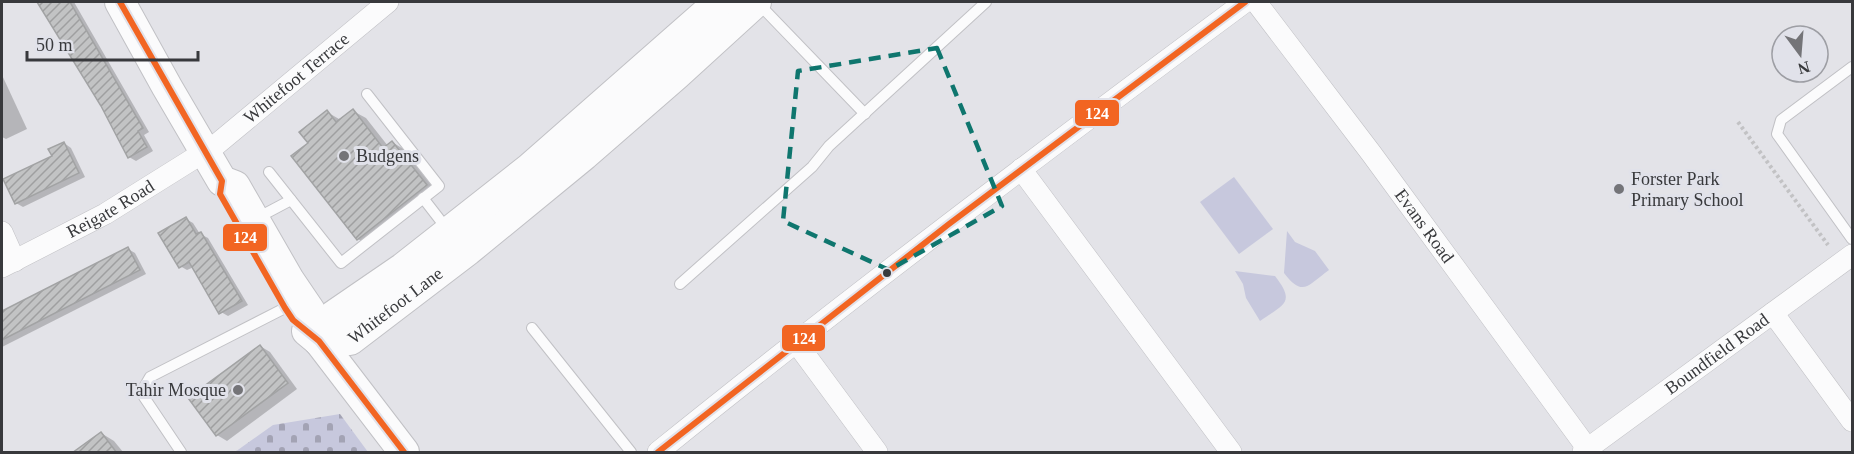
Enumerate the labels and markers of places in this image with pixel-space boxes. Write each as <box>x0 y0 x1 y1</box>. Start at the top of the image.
place label: Budgens <box>356 146 419 166</box>
marker: Budgens <box>337 149 351 163</box>
place label: Forster Park Primary School <box>1631 169 1744 210</box>
marker: Forster Park Primary School <box>1612 182 1626 196</box>
unlabelled marker <box>881 267 893 279</box>
place label: Tahir Mosque <box>126 380 226 400</box>
marker: Tahir Mosque <box>231 383 245 397</box>

